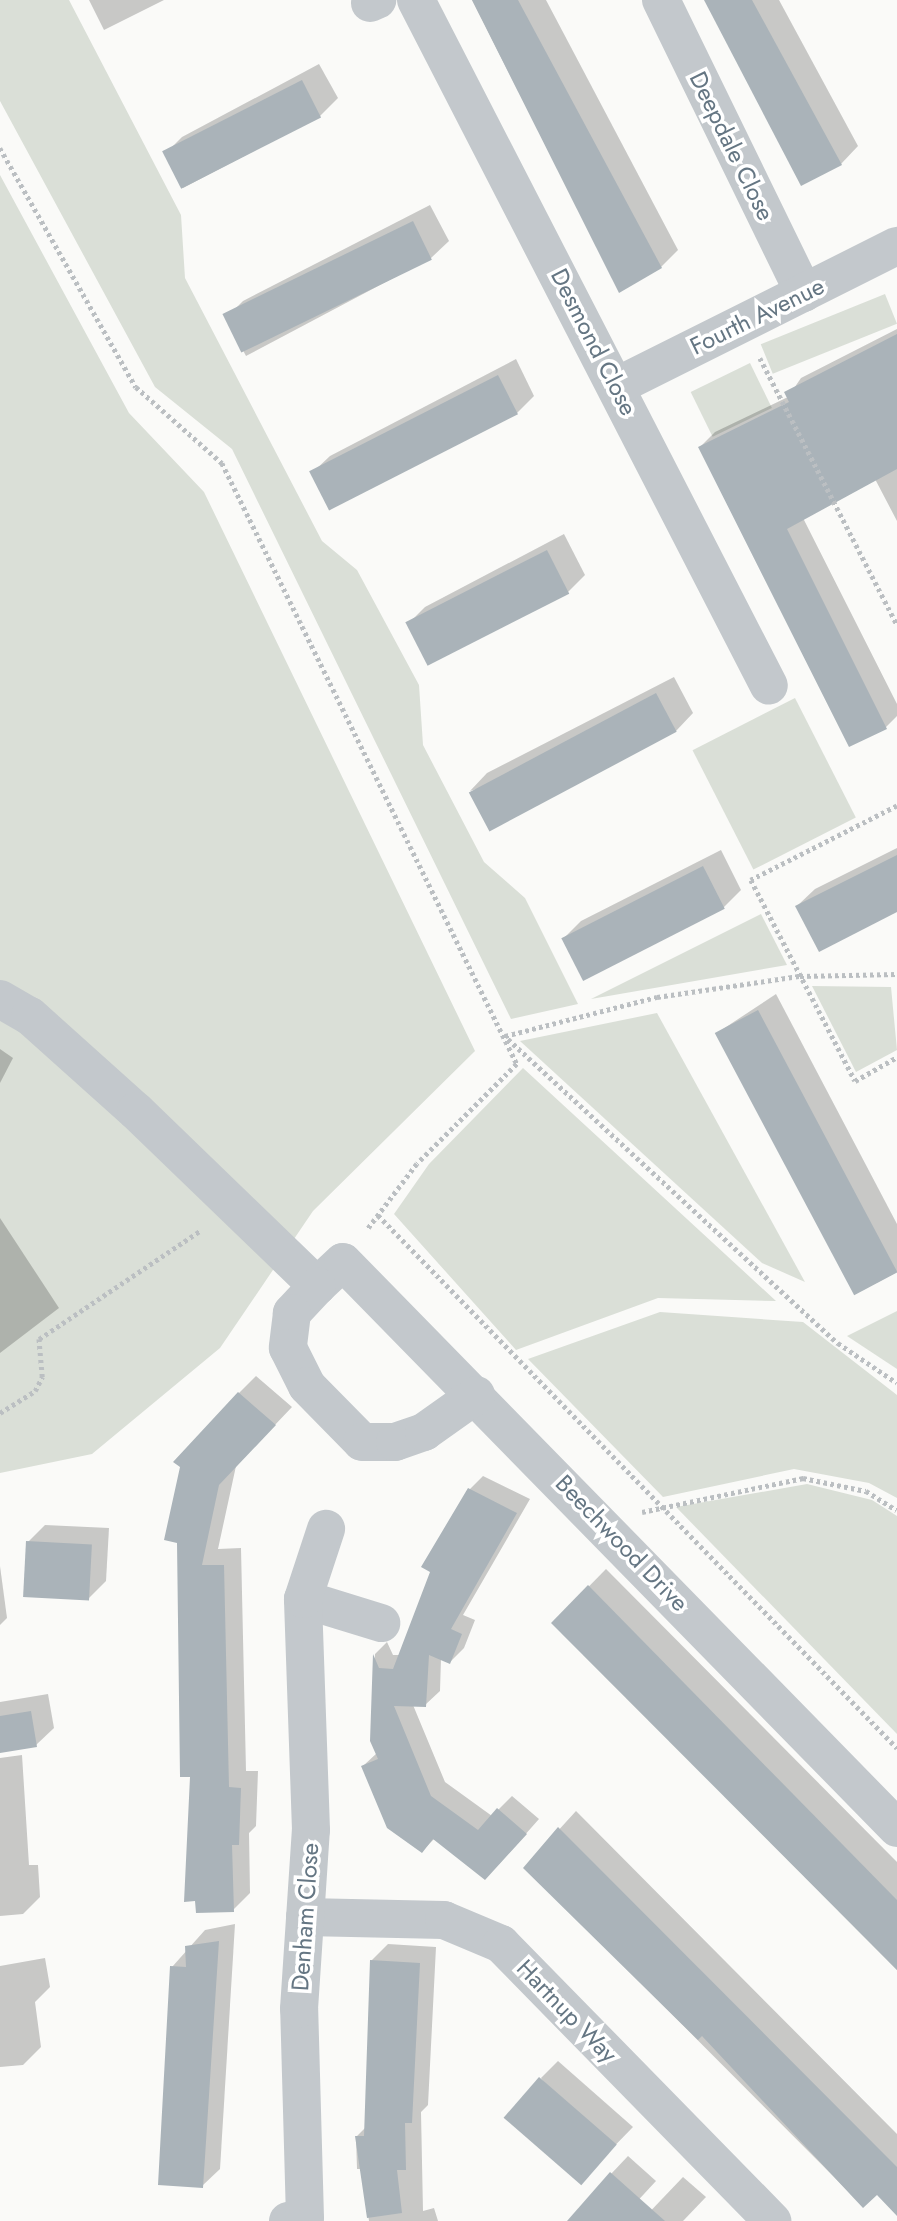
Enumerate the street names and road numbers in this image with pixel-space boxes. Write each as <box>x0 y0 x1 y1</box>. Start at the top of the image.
street label: Deepdale Close <box>684 67 780 225</box>
street label: Desmond Close <box>545 264 643 420</box>
street label: Fourth Avenue <box>685 271 829 361</box>
street label: Beechwood Drive <box>550 1469 694 1617</box>
street label: Denham Close <box>285 1842 325 1992</box>
street label: Hartnup Way <box>511 1953 623 2069</box>

